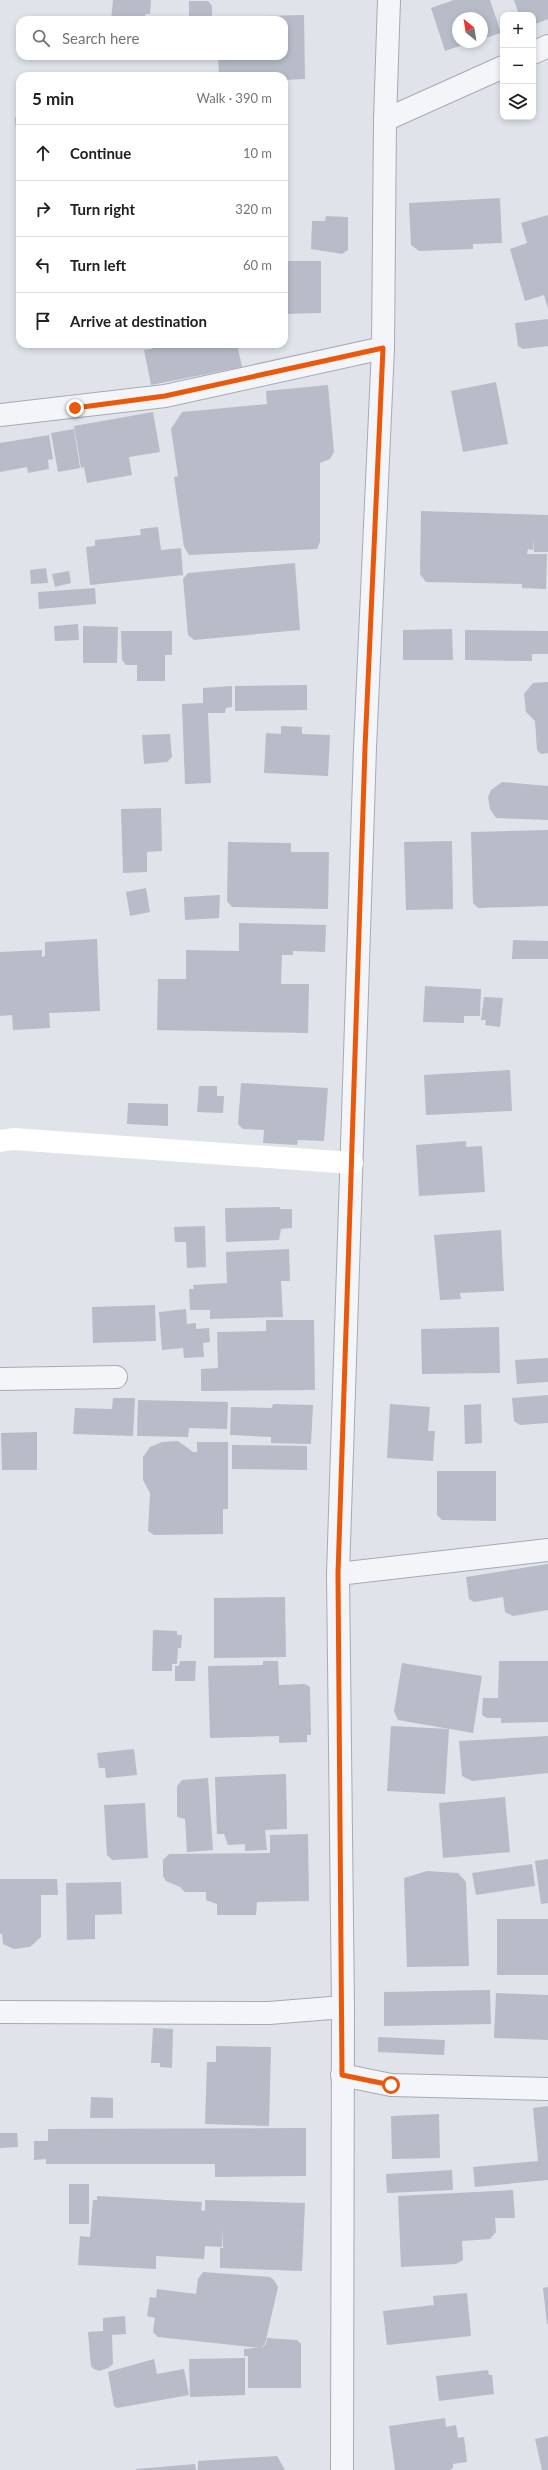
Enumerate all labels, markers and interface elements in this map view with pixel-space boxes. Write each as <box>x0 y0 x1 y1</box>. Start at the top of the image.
north arrow <box>452 12 488 48</box>
map controls <box>500 12 536 120</box>
button: + <box>500 12 536 48</box>
search box <box>16 16 288 60</box>
icon: search <box>30 27 52 49</box>
text: Search here <box>62 29 139 47</box>
button: − <box>500 48 536 84</box>
button: layers <box>500 84 536 120</box>
text: 5 min <box>32 88 74 109</box>
text: Walk · 390 m <box>196 90 272 106</box>
icon: ahead <box>32 142 54 164</box>
text: Continue <box>70 144 131 162</box>
text: 10 m <box>243 145 272 161</box>
icon: right <box>32 198 54 220</box>
text: Turn right <box>70 200 135 218</box>
text: 320 m <box>235 201 272 217</box>
icon: left <box>32 254 54 276</box>
text: Turn left <box>70 256 126 274</box>
text: 60 m <box>243 257 272 273</box>
icon: arrive <box>32 310 54 332</box>
text: Arrive at destination <box>70 312 207 330</box>
route end <box>66 399 84 417</box>
route start <box>382 2076 400 2094</box>

